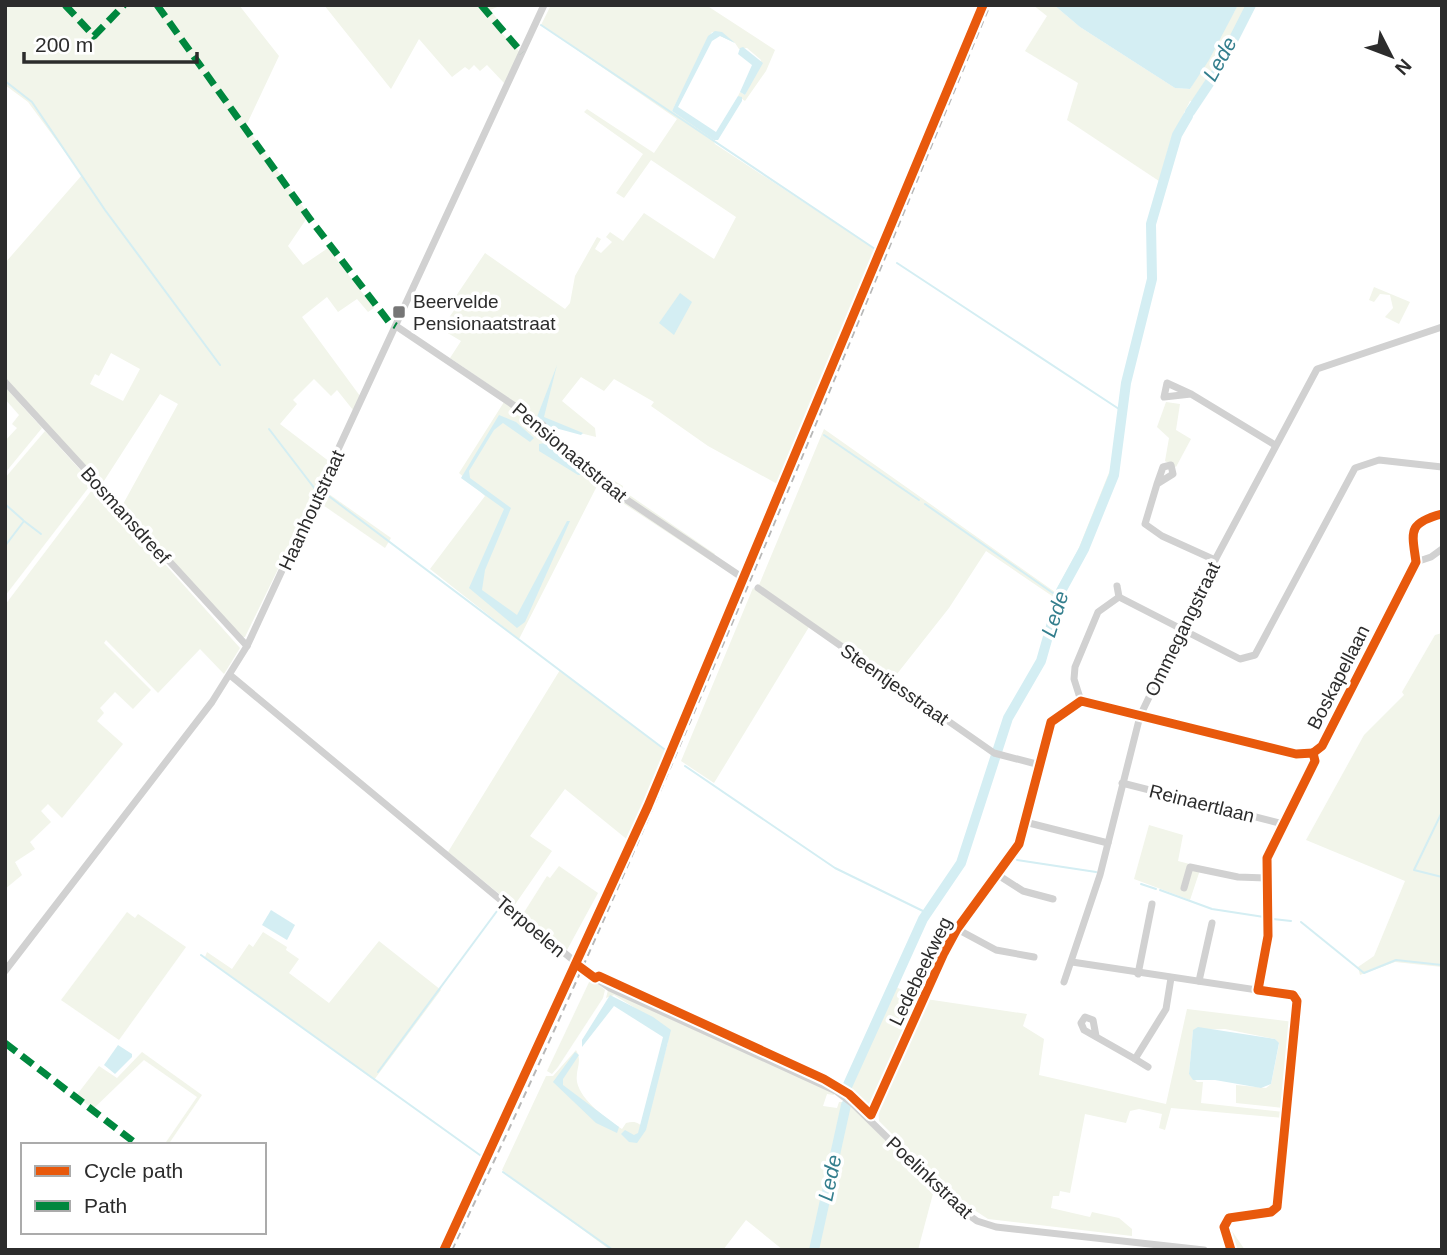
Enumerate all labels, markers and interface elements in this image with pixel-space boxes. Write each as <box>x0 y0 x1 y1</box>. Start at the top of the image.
scale bar <box>24 21 198 65</box>
north arrow <box>1356 21 1426 91</box>
text: 200 m <box>35 33 93 56</box>
water label: Lede <box>1198 33 1241 85</box>
text: N <box>1391 55 1416 79</box>
place label: Beervelde Pensionaatstraat <box>413 291 556 334</box>
marker: Beervelde Pensionaatstraat <box>391 304 407 320</box>
street label: Pensionaatstraat <box>508 399 632 507</box>
street label: Haanhoutstraat <box>274 446 349 574</box>
street label: Bosmansdreef <box>77 463 175 568</box>
street label: Ommegangstraat <box>1141 558 1224 700</box>
water label: Lede <box>1036 588 1073 640</box>
street label: Boskapellaan <box>1303 622 1374 733</box>
street label: Steentjesstraat <box>837 639 953 730</box>
street label: Reinaertlaan <box>1147 780 1257 827</box>
street label: Terpoelen <box>492 892 569 961</box>
street label: Ledebeekweg <box>885 913 956 1029</box>
street label: Poelinkstraat <box>882 1132 978 1223</box>
legend <box>21 1143 266 1234</box>
water label: Lede <box>813 1153 846 1203</box>
text: Cycle path <box>84 1159 183 1182</box>
text: Path <box>84 1194 127 1217</box>

